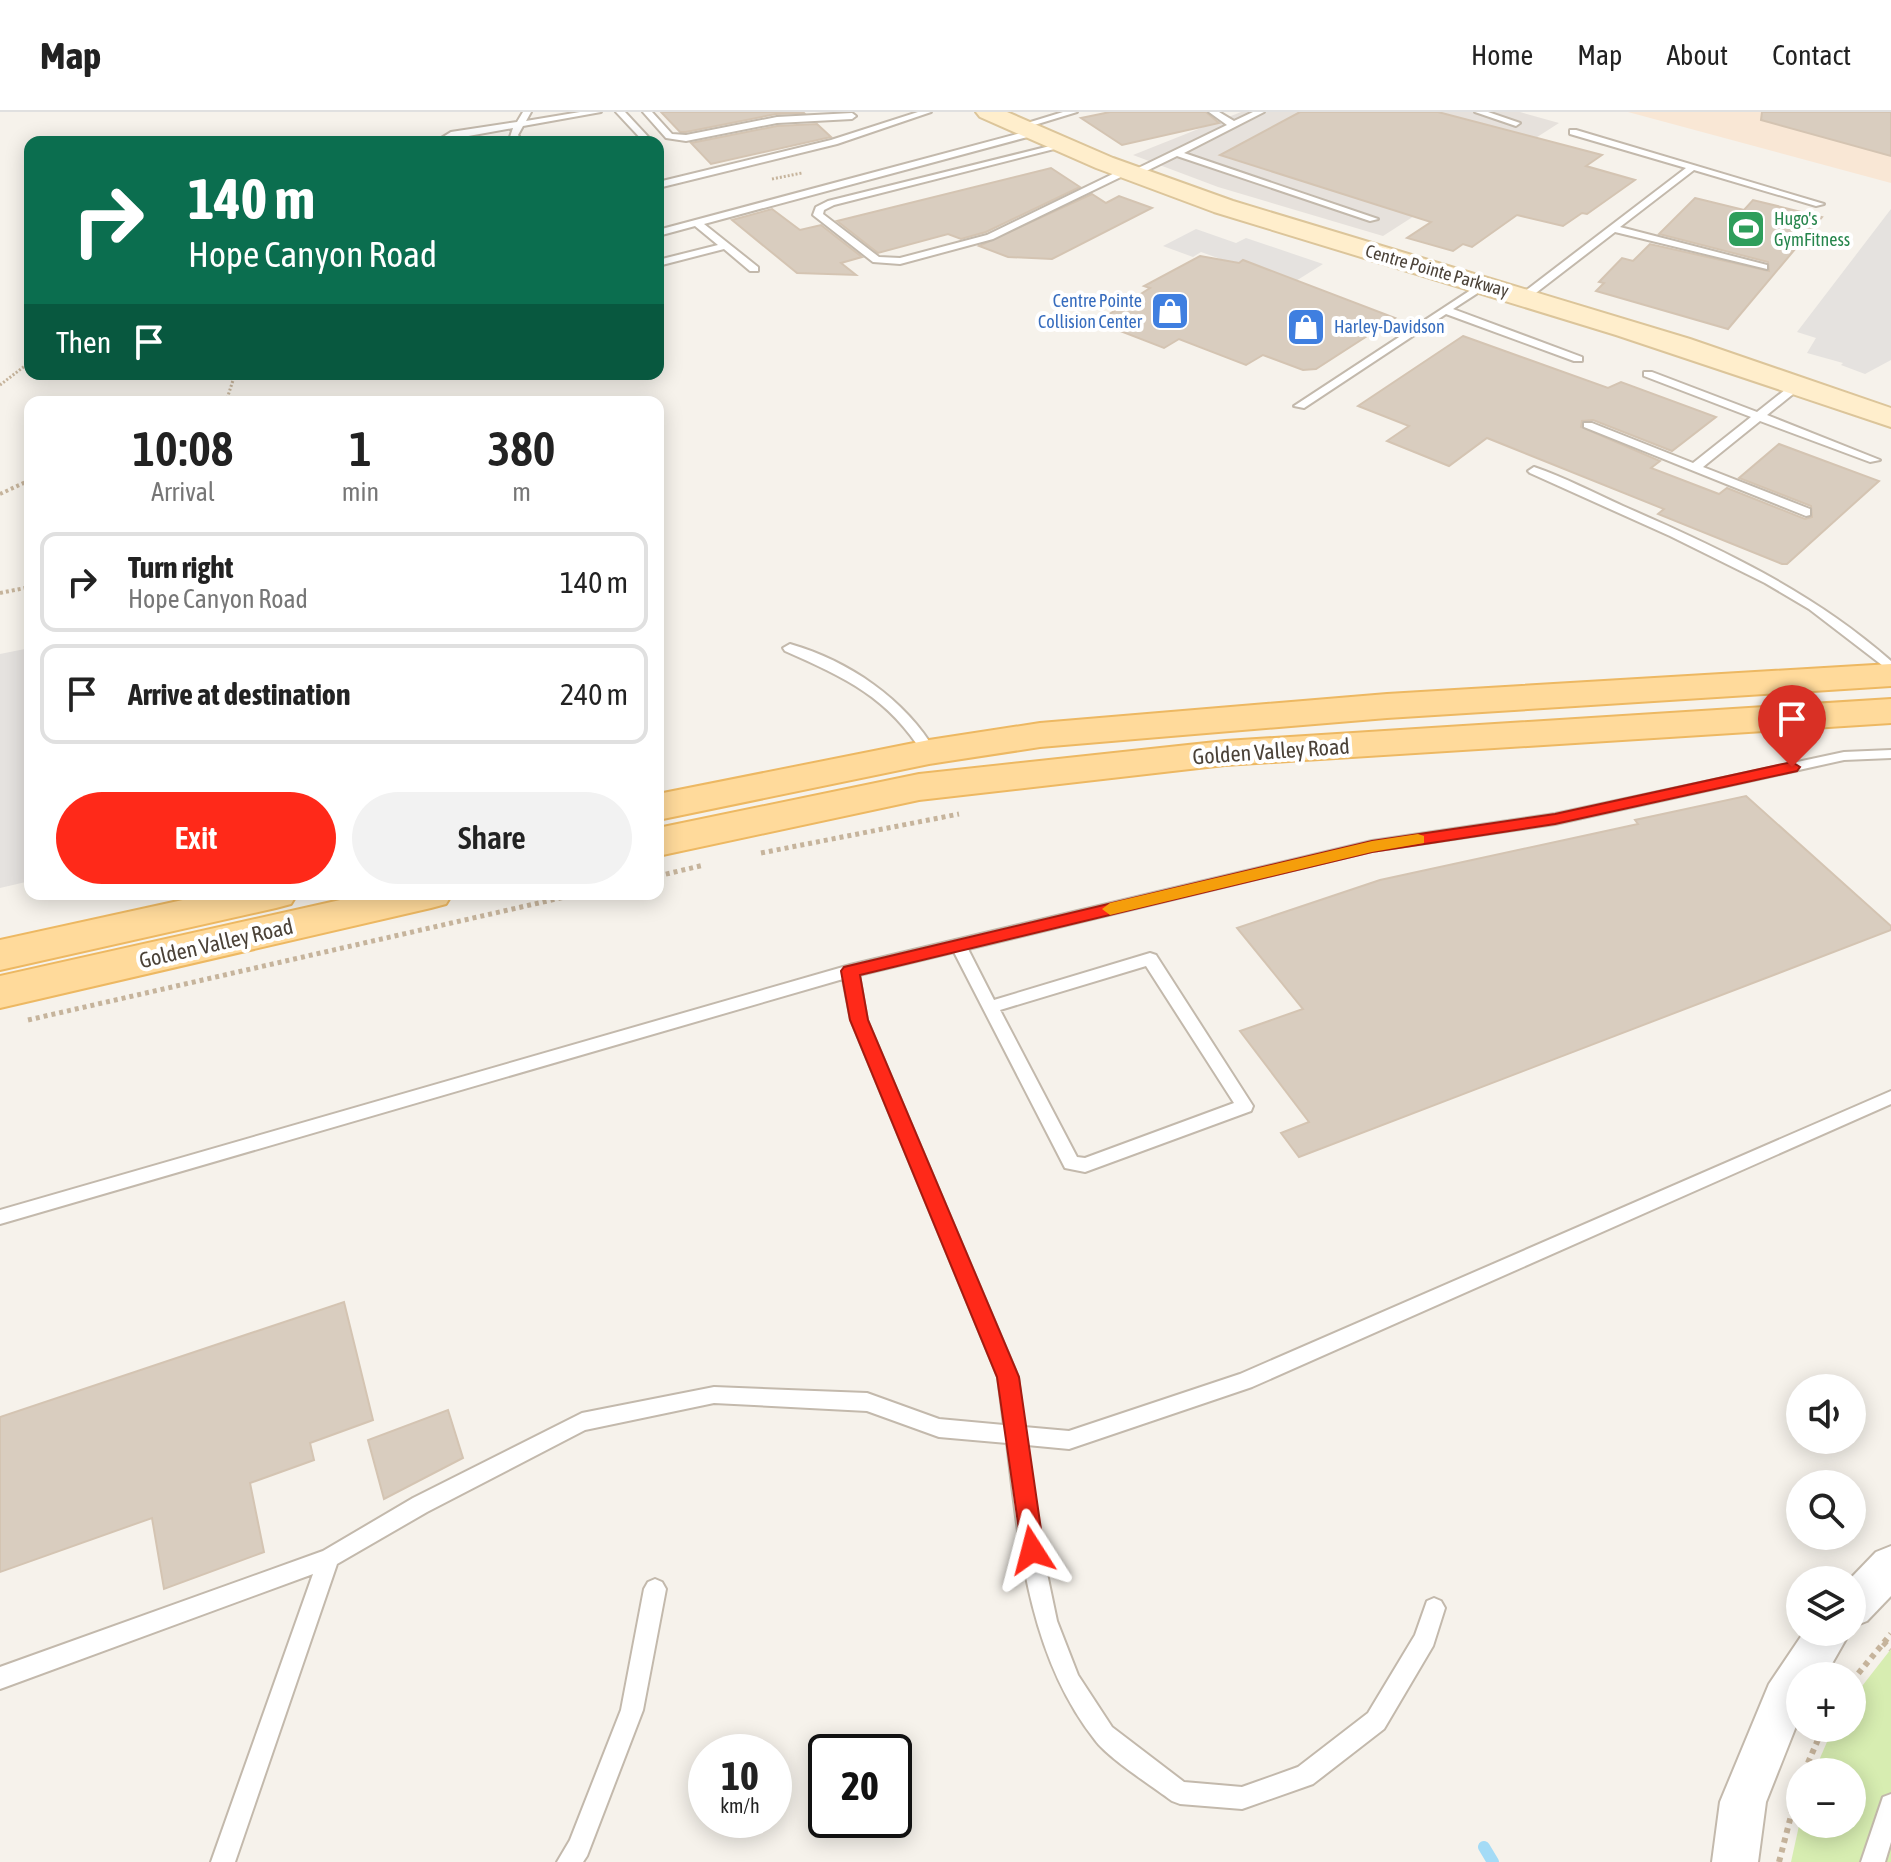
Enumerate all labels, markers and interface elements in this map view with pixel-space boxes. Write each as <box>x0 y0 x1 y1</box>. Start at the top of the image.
text: Map <box>40 34 101 77</box>
text: Home <box>1471 39 1533 71</box>
text: Map <box>1577 39 1622 71</box>
text: About <box>1666 39 1728 71</box>
text: Contact <box>1772 39 1851 71</box>
text: 140 m <box>188 167 315 231</box>
icon: right <box>56 168 160 272</box>
sports icon: Hugo's GymFitness <box>1725 208 1767 250</box>
place label: Hugo's GymFitness <box>1774 208 1850 250</box>
text: Hope Canyon Road <box>188 233 437 275</box>
street label: Centre Pointe Parkway <box>1363 240 1511 301</box>
place label: Centre Pointe Collision Center <box>1038 290 1143 332</box>
shop icon: Centre Pointe Collision Center <box>1149 290 1191 332</box>
shop icon: Harley-Davidson <box>1285 306 1327 348</box>
place label: Harley-Davidson <box>1334 316 1445 337</box>
icon: arrive <box>127 320 171 364</box>
text: Then <box>56 325 111 359</box>
text: 10:08 <box>133 421 233 476</box>
text: 1 <box>349 421 372 476</box>
text: 380 <box>488 421 555 476</box>
text: Arrival <box>151 477 215 507</box>
text: min <box>342 477 379 507</box>
text: m <box>512 477 531 507</box>
text: Turn right <box>128 550 234 584</box>
icon: right <box>60 560 104 604</box>
text: 140 m <box>560 565 628 599</box>
text: Hope Canyon Road <box>128 584 308 614</box>
icon: arrive <box>60 672 104 716</box>
text: Arrive at destination <box>128 677 350 711</box>
text: 240 m <box>560 677 628 711</box>
pin <box>1758 685 1826 767</box>
icon: arrive <box>1770 697 1814 741</box>
street label: Golden Valley Road <box>1192 733 1350 769</box>
button: Exit <box>56 792 336 884</box>
button: Share <box>352 792 632 884</box>
street label: Golden Valley Road <box>136 913 296 973</box>
map controls <box>1786 1374 1866 1838</box>
button: sound <box>1786 1374 1866 1454</box>
button: search <box>1786 1470 1866 1550</box>
position arrow <box>990 1508 1074 1592</box>
button: layers <box>1786 1566 1866 1646</box>
button: + <box>1786 1662 1866 1742</box>
speed limit sign: 20 <box>808 1734 912 1838</box>
text: 10 <box>721 1753 759 1798</box>
button: − <box>1786 1758 1866 1838</box>
text: km/h <box>720 1794 760 1817</box>

